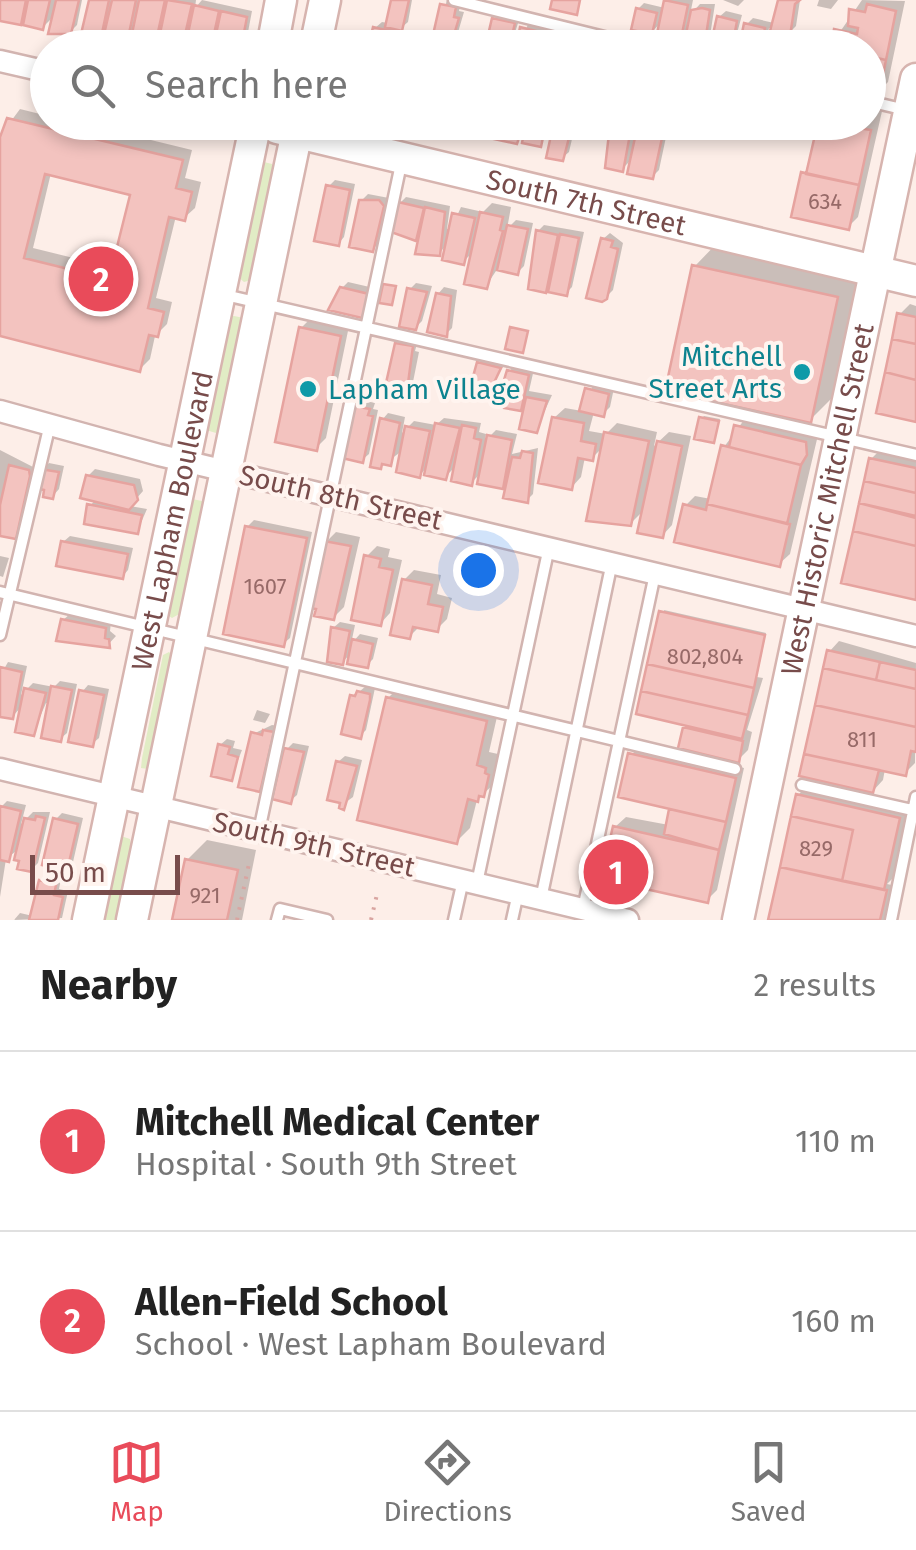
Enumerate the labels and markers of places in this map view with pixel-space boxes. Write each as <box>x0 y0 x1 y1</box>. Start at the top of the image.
pin: 2 <box>68 242 134 316</box>
place label: Mitchell Street Arts <box>649 340 782 405</box>
marker: Mitchell Street Arts <box>791 361 813 383</box>
place label: Lapham Village <box>328 373 521 406</box>
marker: Lapham Village <box>297 378 319 400</box>
pin: 1 <box>584 834 648 910</box>

